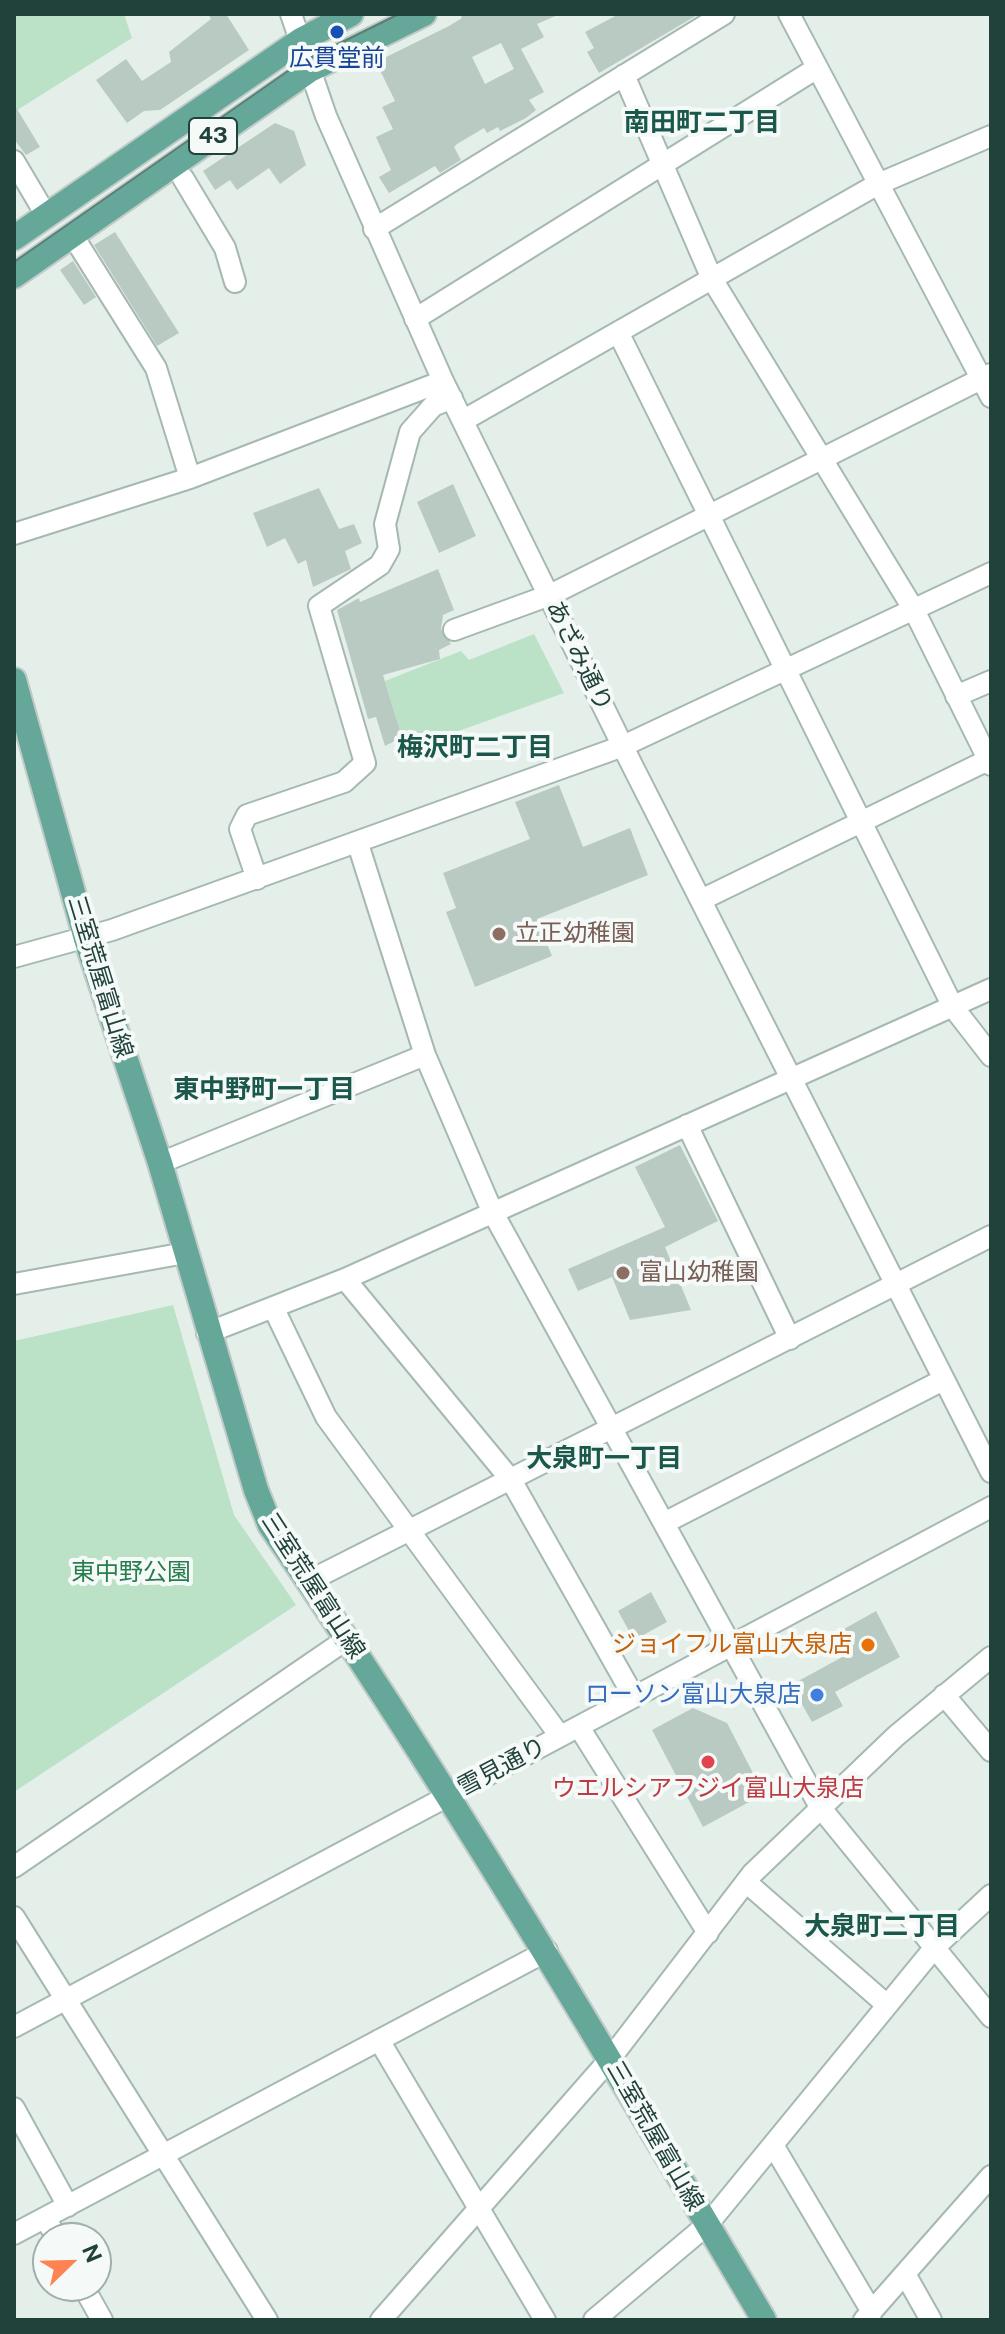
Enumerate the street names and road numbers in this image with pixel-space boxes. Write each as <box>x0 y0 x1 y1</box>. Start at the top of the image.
road number: 43 <box>189 118 237 154</box>
street label: あざみ通り <box>540 596 618 716</box>
street label: 三室荒屋富山線 <box>62 892 138 1062</box>
street label: 三室荒屋富山線 <box>255 1508 371 1664</box>
street label: 雪見通り <box>453 1732 551 1802</box>
street label: 三室荒屋富山線 <box>601 2056 709 2216</box>

